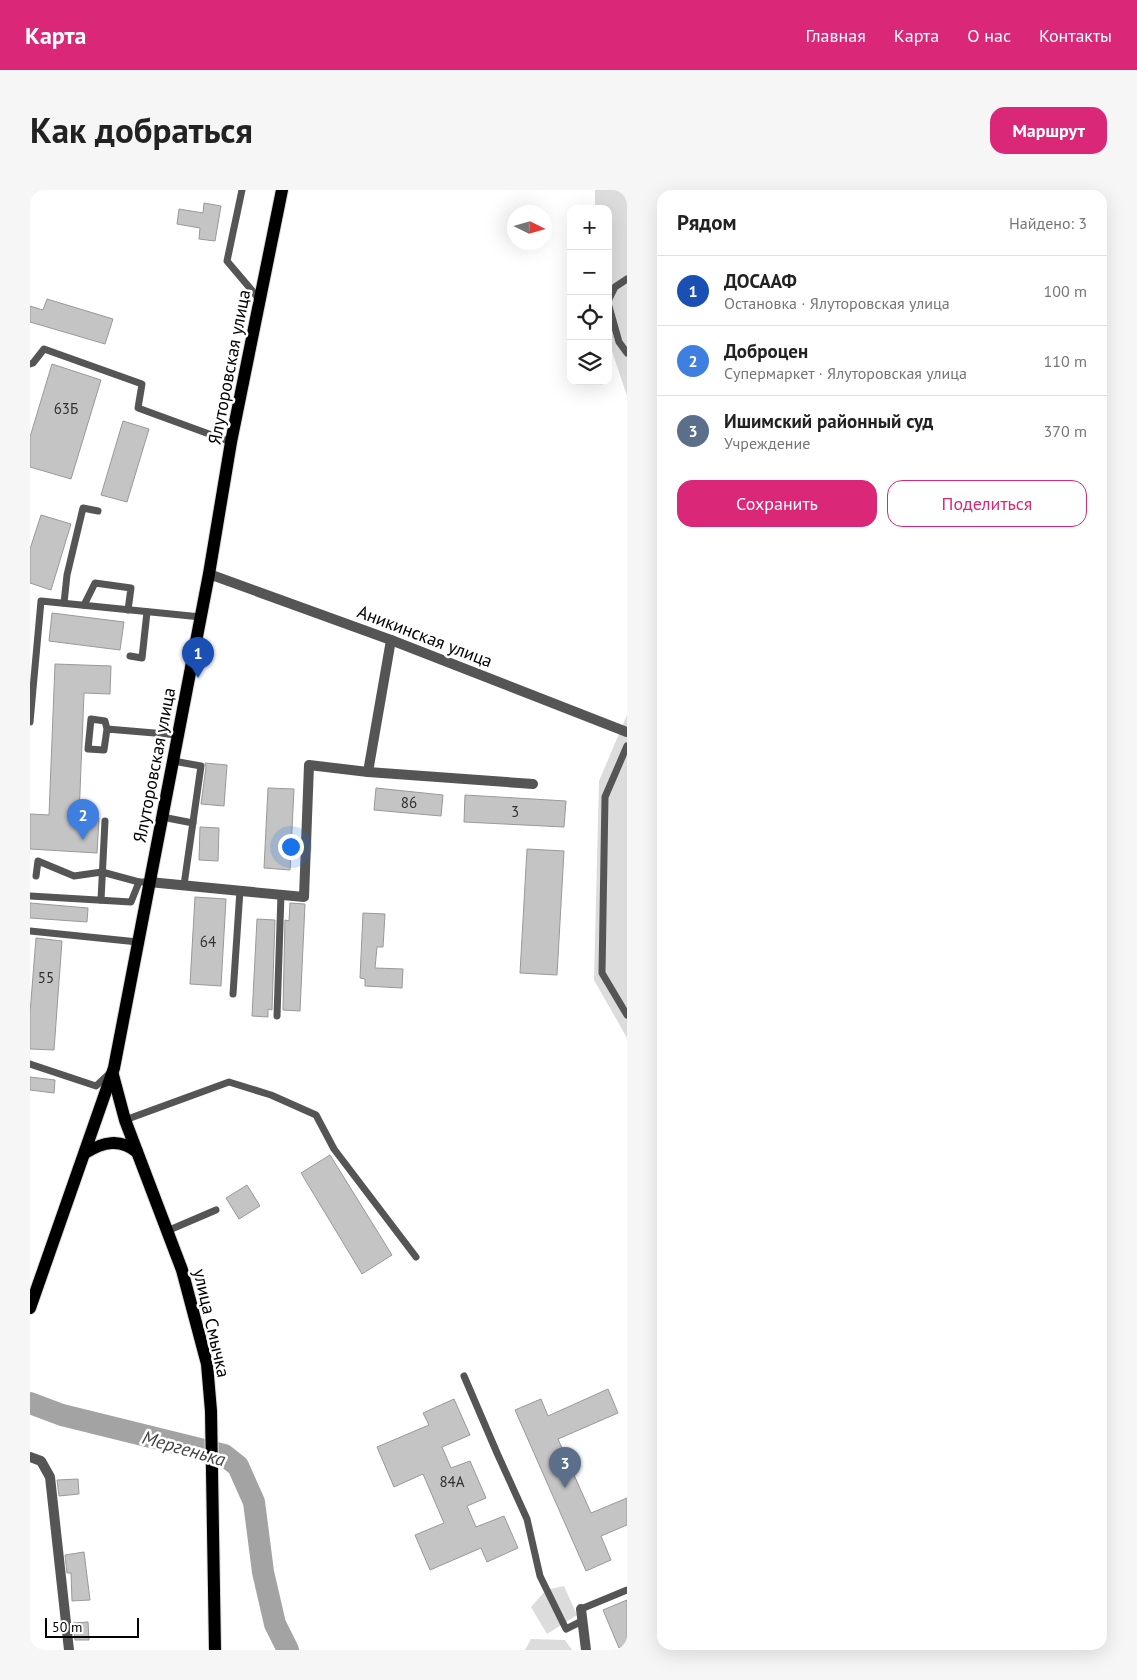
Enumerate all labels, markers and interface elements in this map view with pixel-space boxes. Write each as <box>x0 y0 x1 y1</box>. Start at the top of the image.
text: Карта <box>25 20 87 51</box>
text: Главная <box>805 24 866 47</box>
text: Карта <box>894 24 939 47</box>
text: О нас <box>967 24 1011 47</box>
text: Контакты <box>1039 24 1112 47</box>
text: Как добраться <box>30 107 253 153</box>
button: Маршрут <box>990 107 1107 154</box>
north arrow <box>507 205 552 250</box>
map controls <box>567 205 612 385</box>
button: + <box>567 205 612 250</box>
text: Рядом <box>677 209 736 236</box>
text: Найдено: 3 <box>1009 213 1087 233</box>
button: − <box>567 250 612 295</box>
text: ДОСААФ <box>724 269 797 293</box>
text: 1 <box>688 281 698 301</box>
text: 100 m <box>1044 281 1087 301</box>
street label: Ялуторовская улица <box>203 288 255 446</box>
text: Остановка · Ялуторовская улица <box>724 293 950 313</box>
button: locate <box>567 295 612 340</box>
text: Доброцен <box>724 339 808 363</box>
button: layers <box>567 340 612 385</box>
text: 2 <box>688 351 698 371</box>
text: 110 m <box>1044 351 1087 371</box>
text: Супермаркет · Ялуторовская улица <box>724 363 967 383</box>
house number: 63Б <box>54 399 78 418</box>
text: Ишимский районный суд <box>724 409 933 433</box>
text: 3 <box>688 421 698 441</box>
text: 370 m <box>1044 421 1087 441</box>
text: Учреждение <box>724 433 810 453</box>
button: Сохранить <box>677 480 877 527</box>
button: Поделиться <box>887 480 1087 527</box>
street label: Аникинская улица <box>354 600 496 672</box>
pin: 1 <box>182 637 214 678</box>
street label: Ялуторовская улица <box>128 686 180 844</box>
house number: 86 <box>401 793 417 812</box>
pin: 2 <box>67 799 99 840</box>
house number: 3 <box>511 802 519 821</box>
your location <box>278 834 304 860</box>
house number: 64 <box>200 932 216 951</box>
house number: 55 <box>38 968 54 987</box>
street label: улица Смычка <box>188 1266 236 1380</box>
water label: Мергенька <box>140 1425 229 1472</box>
pin: 3 <box>549 1447 581 1488</box>
house number: 84А <box>439 1472 465 1491</box>
scale bar <box>45 1615 139 1638</box>
text: 50 m <box>52 1618 82 1636</box>

